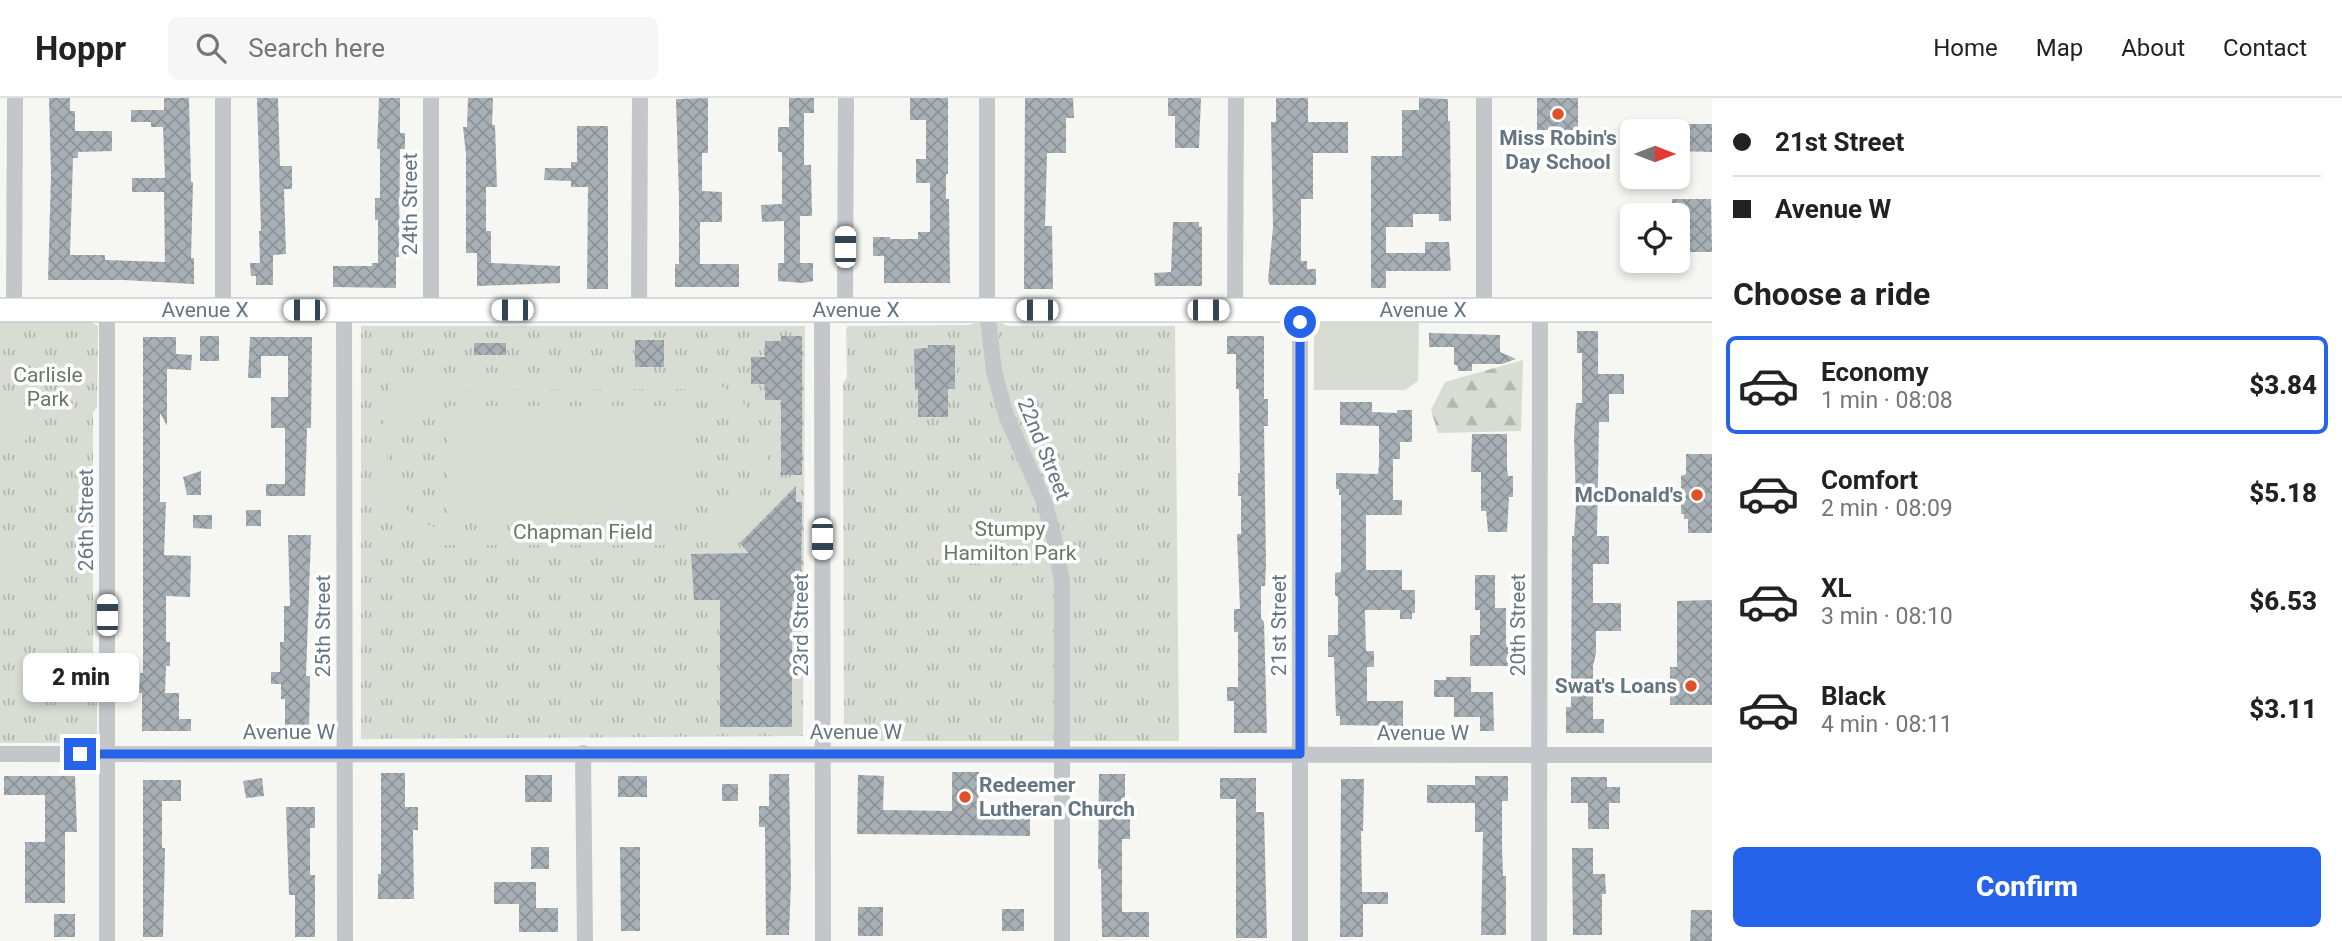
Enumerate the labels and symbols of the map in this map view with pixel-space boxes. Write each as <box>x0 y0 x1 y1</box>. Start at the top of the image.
marker: Miss Robin's Day School <box>1550 106 1566 122</box>
north arrow <box>1620 119 1690 189</box>
place label: Miss Robin's Day School <box>1499 126 1617 174</box>
street label: 24th Street <box>398 153 422 255</box>
car <box>835 226 856 268</box>
street label: Avenue X <box>161 298 249 322</box>
street label: Avenue X <box>812 298 900 322</box>
street label: Avenue X <box>1379 298 1467 322</box>
car <box>284 300 326 321</box>
car <box>492 300 534 321</box>
car <box>1017 300 1059 321</box>
car <box>1188 300 1230 321</box>
route start <box>1284 306 1316 338</box>
park label: Carlisle Park <box>13 363 83 411</box>
street label: 22nd Street <box>1013 395 1075 504</box>
street label: 26th Street <box>74 469 98 571</box>
place label: McDonald's <box>1575 483 1683 507</box>
marker: McDonald's <box>1689 487 1705 503</box>
park label: Stumpy Hamilton Park <box>944 517 1077 565</box>
car <box>812 518 833 560</box>
park label: Chapman Field <box>513 520 653 544</box>
street label: 23rd Street <box>789 573 813 676</box>
street label: 21st Street <box>1267 574 1291 676</box>
street label: 20th Street <box>1506 574 1530 676</box>
street label: 25th Street <box>311 575 335 677</box>
car <box>97 594 118 636</box>
callout: 2 min <box>22 652 138 702</box>
place label: Swat's Loans <box>1555 674 1677 698</box>
marker: Swat's Loans <box>1683 678 1699 694</box>
street label: Avenue W <box>243 720 336 744</box>
street label: Avenue W <box>810 720 903 744</box>
street label: Avenue W <box>1377 721 1470 745</box>
route end <box>64 738 96 770</box>
place label: Redeemer Lutheran Church <box>979 773 1135 821</box>
marker: Redeemer Lutheran Church <box>957 789 973 805</box>

